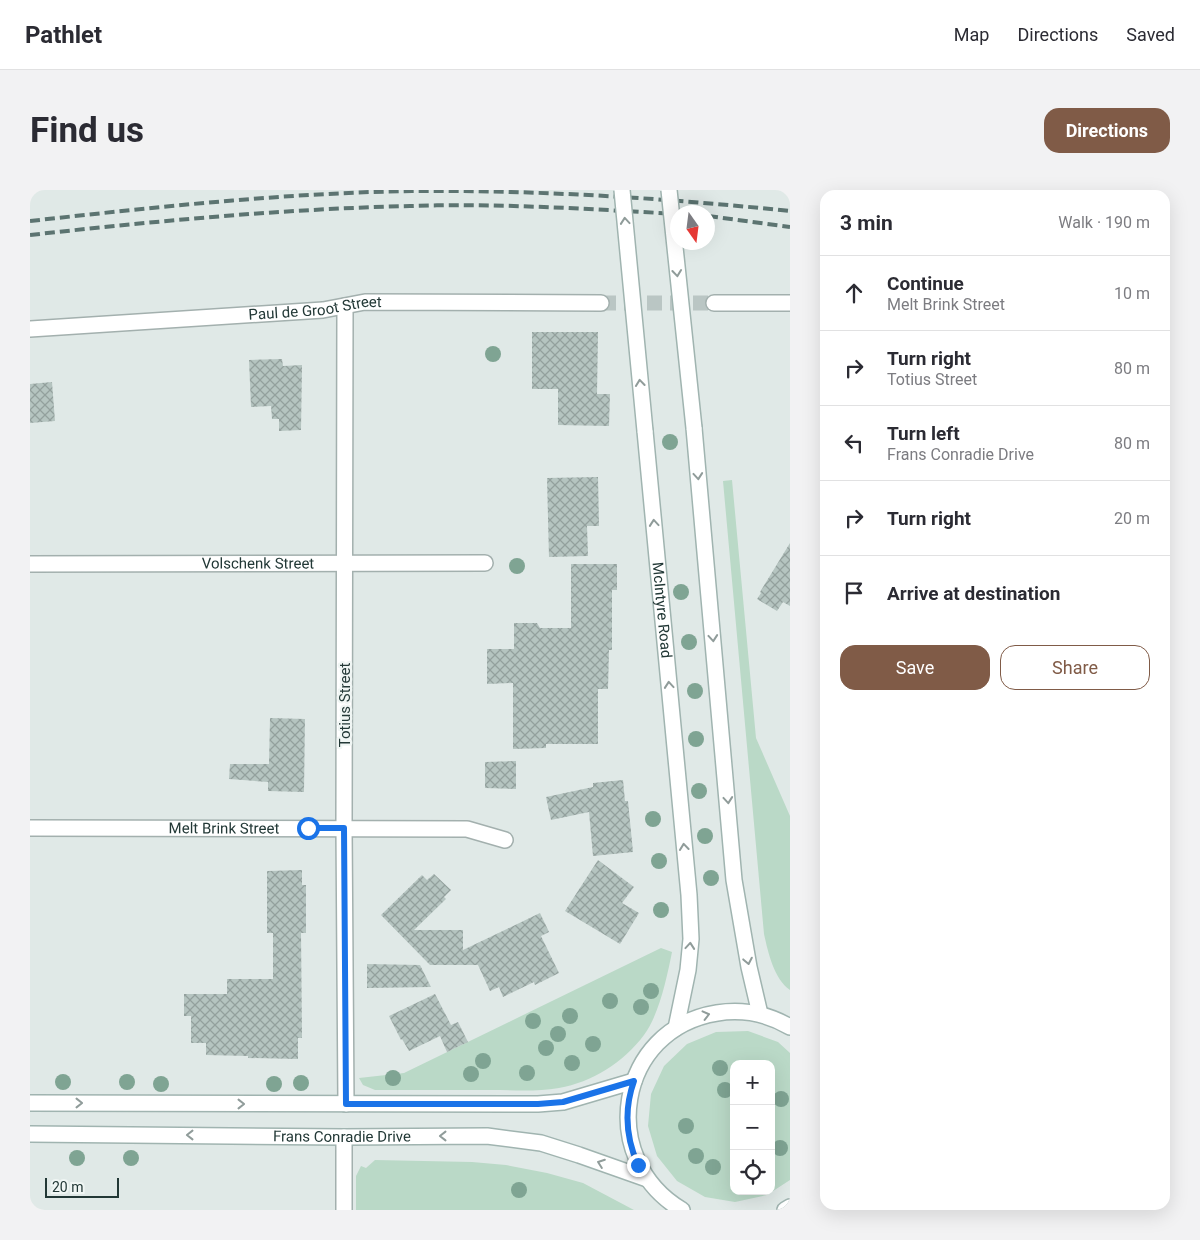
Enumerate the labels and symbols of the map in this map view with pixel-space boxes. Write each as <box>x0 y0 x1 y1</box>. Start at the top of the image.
north arrow <box>670 205 715 250</box>
one-way arrow <box>620 217 631 225</box>
one-way arrow <box>671 270 682 278</box>
street label: Paul de Groot Street <box>248 292 382 324</box>
one-way arrow <box>635 378 646 386</box>
one-way arrow <box>692 473 703 481</box>
one-way arrow <box>649 519 660 527</box>
street label: Volschenk Street <box>202 554 314 573</box>
street label: McIntyre Road <box>648 561 676 659</box>
one-way arrow <box>707 634 718 642</box>
street label: Totius Street <box>336 663 354 747</box>
one-way arrow <box>664 680 675 688</box>
one-way arrow <box>722 796 733 804</box>
route start <box>297 817 320 840</box>
street label: Melt Brink Street <box>169 819 279 838</box>
one-way arrow <box>679 842 690 850</box>
one-way arrow <box>685 942 696 950</box>
one-way arrow <box>742 957 752 965</box>
one-way arrow <box>701 1011 709 1021</box>
one-way arrow <box>75 1098 83 1108</box>
one-way arrow <box>238 1099 245 1109</box>
street label: Frans Conradie Drive <box>273 1127 411 1146</box>
one-way arrow <box>186 1130 194 1140</box>
one-way arrow <box>438 1131 446 1141</box>
route end <box>627 1154 650 1177</box>
one-way arrow <box>598 1159 606 1169</box>
scale bar <box>45 1175 119 1198</box>

